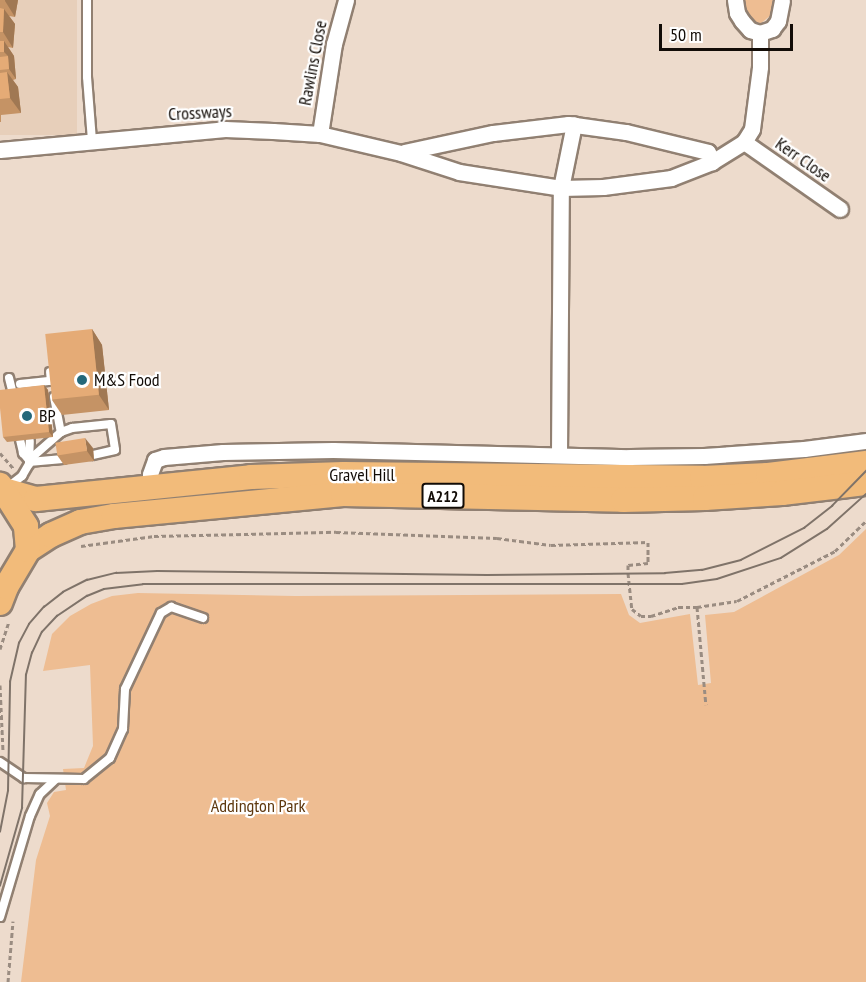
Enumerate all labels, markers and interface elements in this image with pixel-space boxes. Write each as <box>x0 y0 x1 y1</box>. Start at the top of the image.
scale bar <box>662 12 796 50</box>
street label: Rawlins Close <box>294 19 332 107</box>
text: 50 m <box>670 23 702 46</box>
street label: Crossways <box>168 101 232 125</box>
street label: Kerr Close <box>771 133 835 187</box>
place label: M&S Food <box>94 369 160 391</box>
marker: M&S Food <box>75 373 89 387</box>
place label: BP <box>39 405 56 427</box>
marker: BP <box>20 409 34 423</box>
street label: Gravel Hill <box>329 464 395 486</box>
road number: A212 <box>420 483 466 509</box>
park label: Addington Park <box>211 795 305 817</box>

